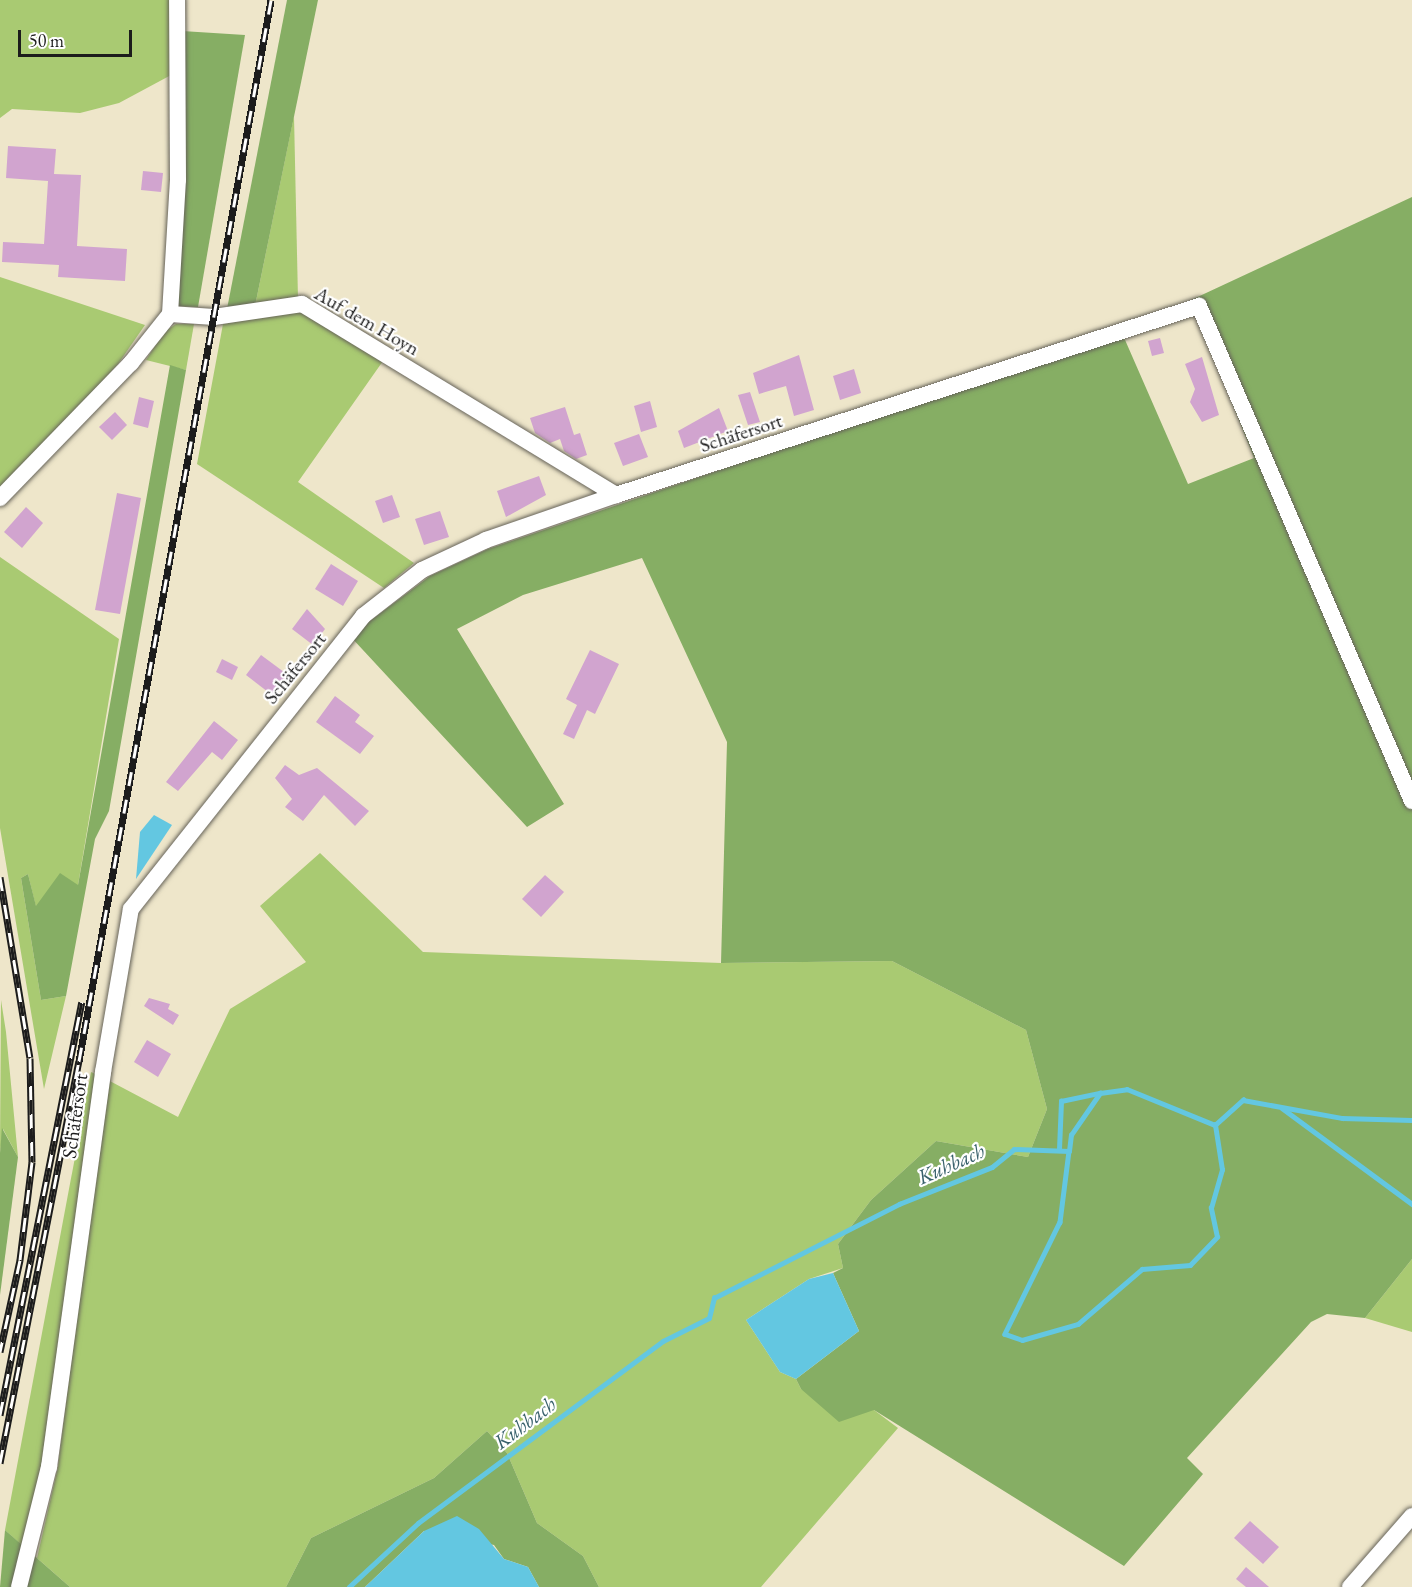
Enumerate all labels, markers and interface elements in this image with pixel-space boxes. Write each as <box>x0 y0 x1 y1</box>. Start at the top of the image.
scale bar <box>21 18 135 56</box>
text: 50 m <box>29 29 64 52</box>
street label: Auf dem Hoyn <box>310 281 424 361</box>
street label: Schäfersort <box>697 408 785 458</box>
street label: Schäfersort <box>259 627 331 709</box>
street label: Schäfersort <box>57 1072 93 1160</box>
water label: Kuhbach <box>913 1138 989 1190</box>
water label: Kuhbach <box>489 1392 561 1454</box>

